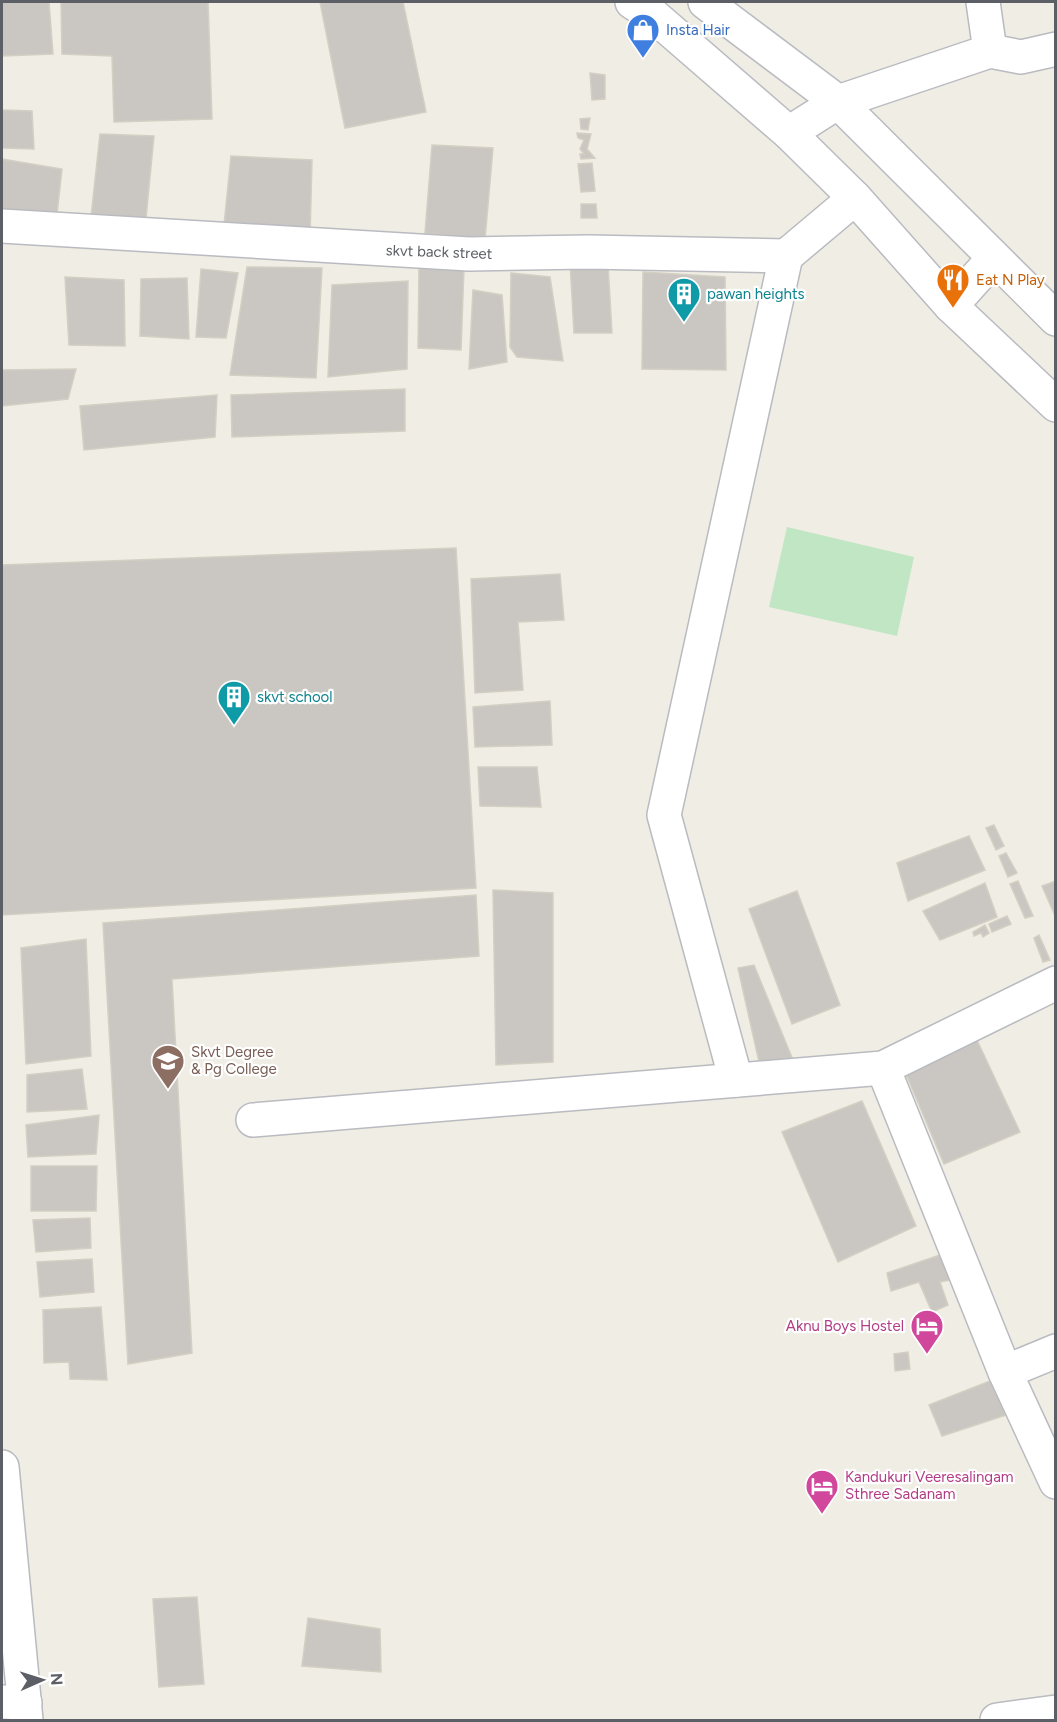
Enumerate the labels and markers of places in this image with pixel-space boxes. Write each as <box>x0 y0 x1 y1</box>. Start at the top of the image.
shop icon: Insta Hair <box>625 12 661 59</box>
place label: Insta Hair <box>666 21 730 39</box>
restaurant icon: Eat N Play <box>935 262 971 309</box>
place label: Eat N Play <box>976 271 1045 289</box>
building icon: pawan heights <box>666 276 702 323</box>
place label: pawan heights <box>707 285 805 303</box>
building icon: skvt school <box>216 679 252 726</box>
place label: skvt school <box>257 688 333 706</box>
school or university icon: Skvt Degree & Pg College <box>150 1043 186 1090</box>
place label: Skvt Degree & Pg College <box>191 1043 277 1078</box>
hotel icon: Aknu Boys Hostel <box>909 1308 945 1355</box>
place label: Aknu Boys Hostel <box>786 1317 904 1335</box>
hotel icon: Kandukuri Veeresalingam Sthree Sadanam <box>804 1468 840 1515</box>
place label: Kandukuri Veeresalingam Sthree Sadanam <box>845 1468 1014 1503</box>

